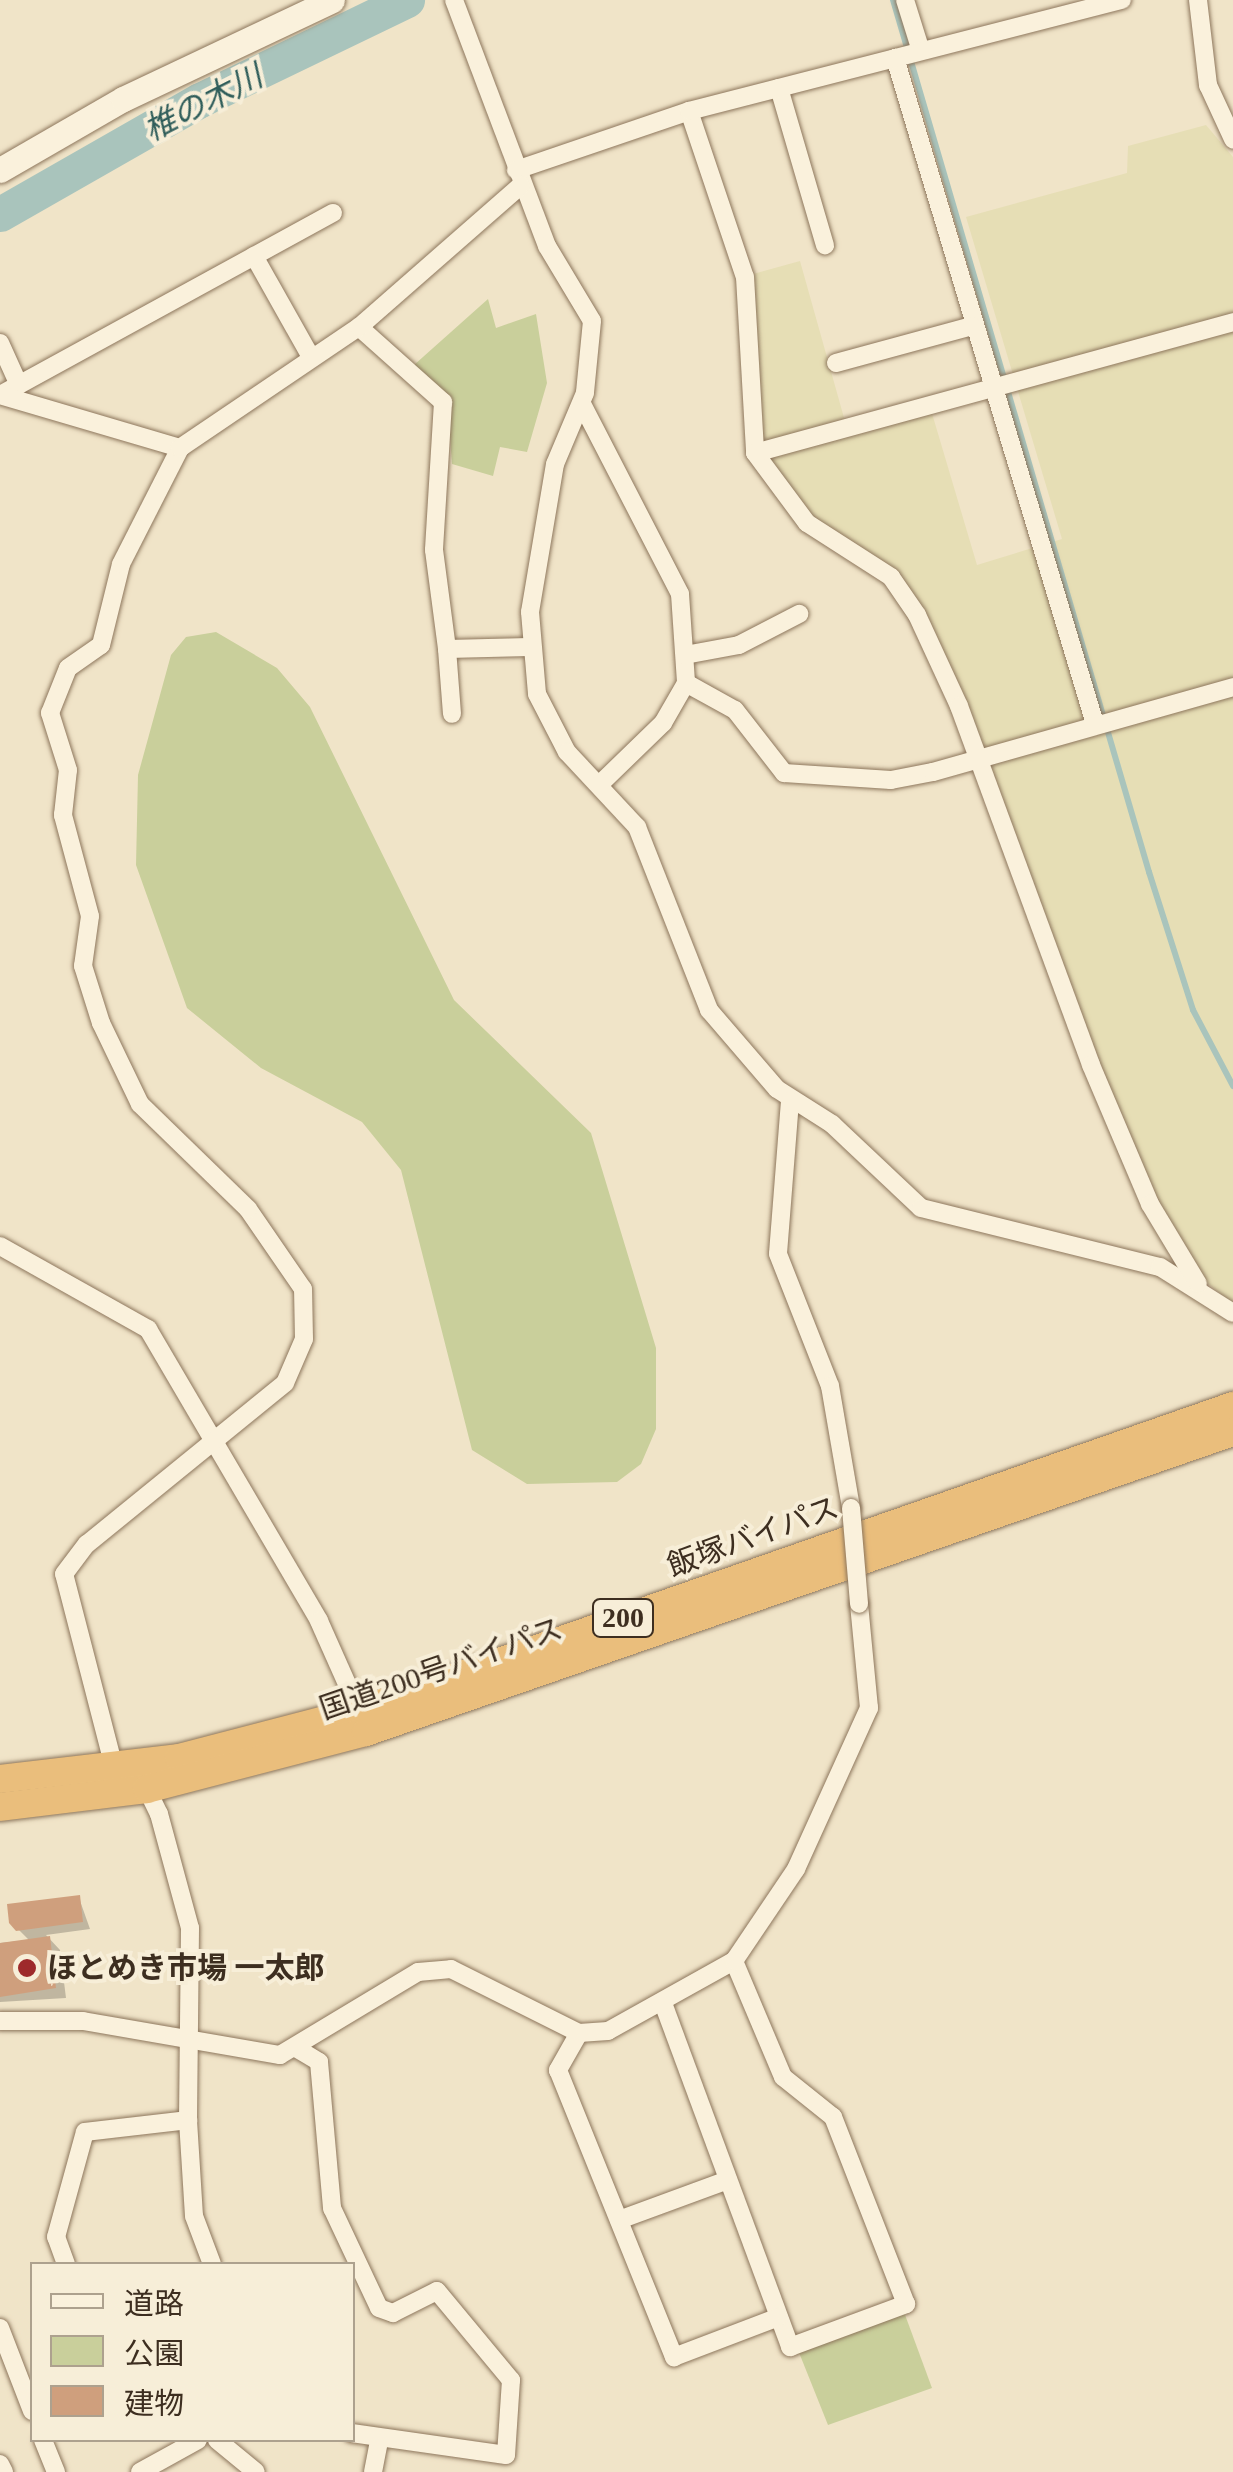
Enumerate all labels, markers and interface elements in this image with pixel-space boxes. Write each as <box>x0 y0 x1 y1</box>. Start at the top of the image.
water label: 椎の木川 <box>137 57 269 149</box>
street label: 飯塚バイパス <box>662 1489 844 1585</box>
road number: 200 <box>590 1595 656 1641</box>
street label: 国道200号バイパス <box>315 1610 567 1728</box>
place label: ほとめき市場 一太郎 <box>47 1950 324 1986</box>
marker: ほとめき市場 一太郎 <box>16 1957 38 1979</box>
legend <box>30 2262 355 2442</box>
text: 道路 <box>124 2287 184 2320</box>
text: 公園 <box>124 2337 184 2370</box>
text: 建物 <box>124 2387 184 2420</box>

